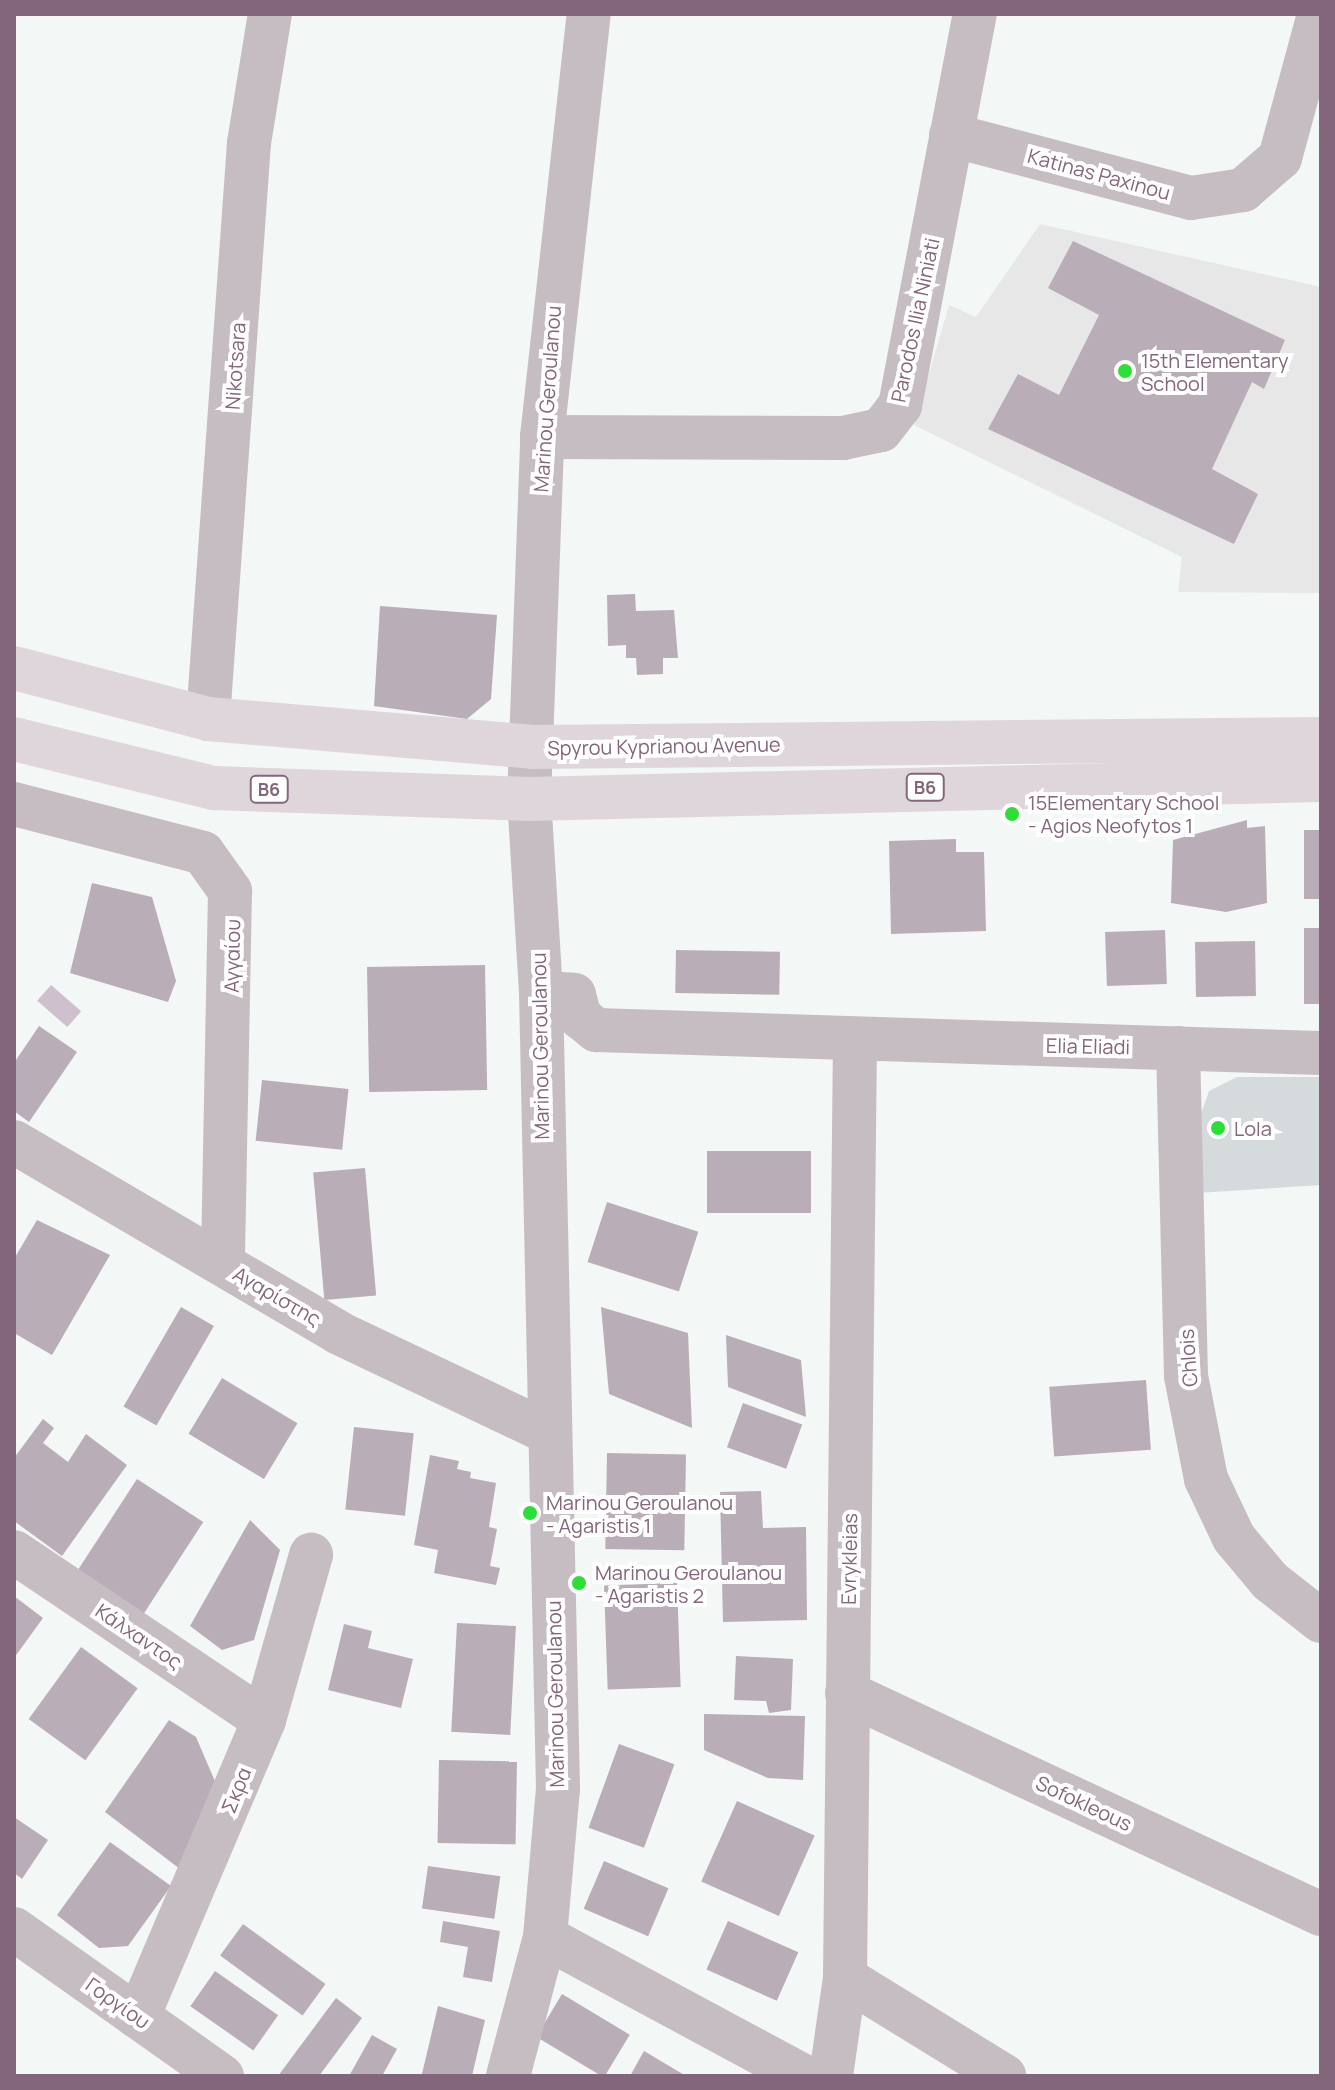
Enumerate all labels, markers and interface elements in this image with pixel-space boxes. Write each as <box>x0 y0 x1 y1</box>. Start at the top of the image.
street label: Katinas Paxinou <box>1025 143 1173 205</box>
street label: Parodos Ilia Niniati <box>886 236 944 404</box>
street label: Marinou Geroulanou <box>529 305 565 493</box>
street label: Nikotsara <box>220 322 250 410</box>
place label: 15th Elementary School <box>1141 348 1289 395</box>
marker: 15th Elementary School <box>1116 362 1134 380</box>
street label: Spyrou Kyprianou Avenue <box>547 732 781 760</box>
road number: B6 <box>905 773 945 801</box>
road number: B6 <box>249 775 289 803</box>
place label: 15Elementary School - Agios Neofytos 1 <box>1028 790 1219 837</box>
marker: 15Elementary School - Agios Neofytos 1 <box>1003 805 1021 823</box>
street label: Αγγαίου <box>219 919 245 993</box>
street label: Marinou Geroulanou <box>526 952 554 1140</box>
street label: Elia Eliadi <box>1046 1033 1130 1059</box>
place label: Lola <box>1234 1116 1272 1140</box>
marker: Lola <box>1209 1119 1227 1137</box>
street label: Αγαρίστης <box>229 1261 325 1331</box>
street label: Chlois <box>1174 1328 1202 1388</box>
place label: Marinou Geroulanou - Agaristis 1 <box>546 1490 733 1537</box>
marker: Marinou Geroulanou - Agaristis 1 <box>521 1504 539 1522</box>
street label: Evrykleias <box>836 1513 862 1605</box>
place label: Marinou Geroulanou - Agaristis 2 <box>595 1560 782 1607</box>
marker: Marinou Geroulanou - Agaristis 2 <box>570 1574 588 1592</box>
street label: Κάλχαντος <box>91 1598 187 1674</box>
street label: Marinou Geroulanou <box>541 1600 569 1788</box>
street label: Σκρα <box>216 1764 256 1816</box>
street label: Sofokleous <box>1032 1770 1136 1836</box>
street label: Γοργίου <box>81 1972 155 2034</box>

